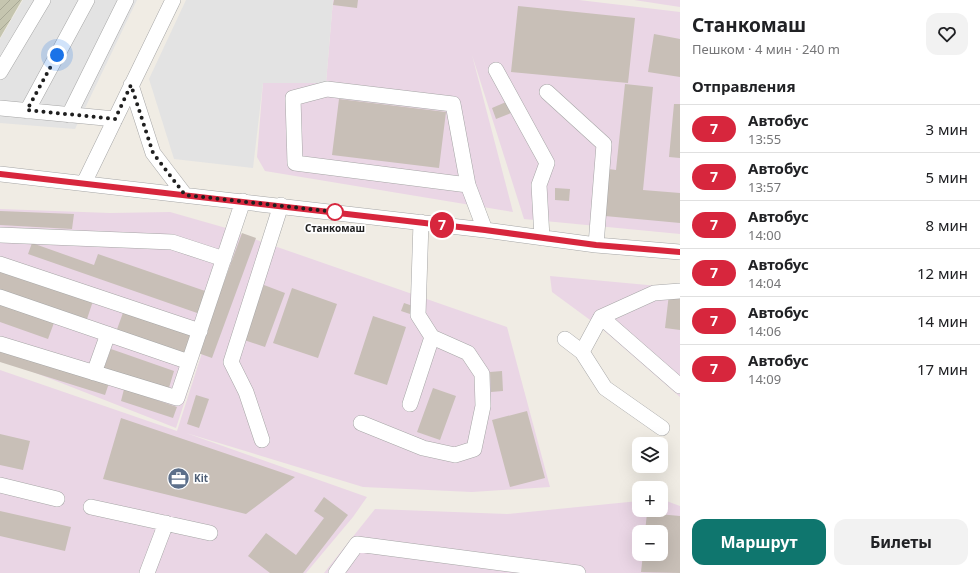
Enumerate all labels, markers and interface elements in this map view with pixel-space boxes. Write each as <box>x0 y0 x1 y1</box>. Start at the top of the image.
text: Станкомаш <box>692 12 806 38</box>
button: heart <box>926 13 968 55</box>
text: Пешком · 4 мин · 240 m <box>692 40 840 58</box>
your location <box>47 45 67 65</box>
text: Отправления <box>692 76 796 96</box>
text: Автобус <box>748 110 809 130</box>
text: 7 <box>710 119 718 138</box>
text: 3 мин <box>925 119 968 139</box>
text: 13:55 <box>748 130 781 148</box>
text: Автобус <box>748 158 809 178</box>
text: 7 <box>710 167 718 186</box>
text: 5 мин <box>925 167 968 187</box>
text: 13:57 <box>748 178 781 196</box>
marker: Станкомаш <box>326 203 344 221</box>
text: Автобус <box>748 206 809 226</box>
line badge: 7 <box>429 212 455 238</box>
text: 7 <box>438 215 446 234</box>
text: 7 <box>710 215 718 234</box>
text: 8 мин <box>925 215 968 235</box>
place label: Станкомаш <box>305 221 365 235</box>
text: 14:00 <box>748 226 781 244</box>
text: Автобус <box>748 254 809 274</box>
text: 7 <box>710 263 718 282</box>
text: 12 мин <box>917 263 968 283</box>
text: 14:04 <box>748 274 781 292</box>
text: Автобус <box>748 302 809 322</box>
text: 7 <box>710 311 718 330</box>
text: 14 мин <box>917 311 968 331</box>
text: 14:06 <box>748 322 781 340</box>
text: Автобус <box>748 350 809 370</box>
text: 7 <box>710 359 718 378</box>
text: 17 мин <box>917 359 968 379</box>
text: 14:09 <box>748 370 781 388</box>
map controls <box>632 437 668 561</box>
button: layers <box>632 437 668 473</box>
office icon: Kit <box>165 465 191 491</box>
place label: Kit <box>194 471 209 485</box>
button: + <box>632 481 668 517</box>
button: Маршрут <box>692 519 826 565</box>
button: Билеты <box>834 519 968 565</box>
button: − <box>632 525 668 561</box>

